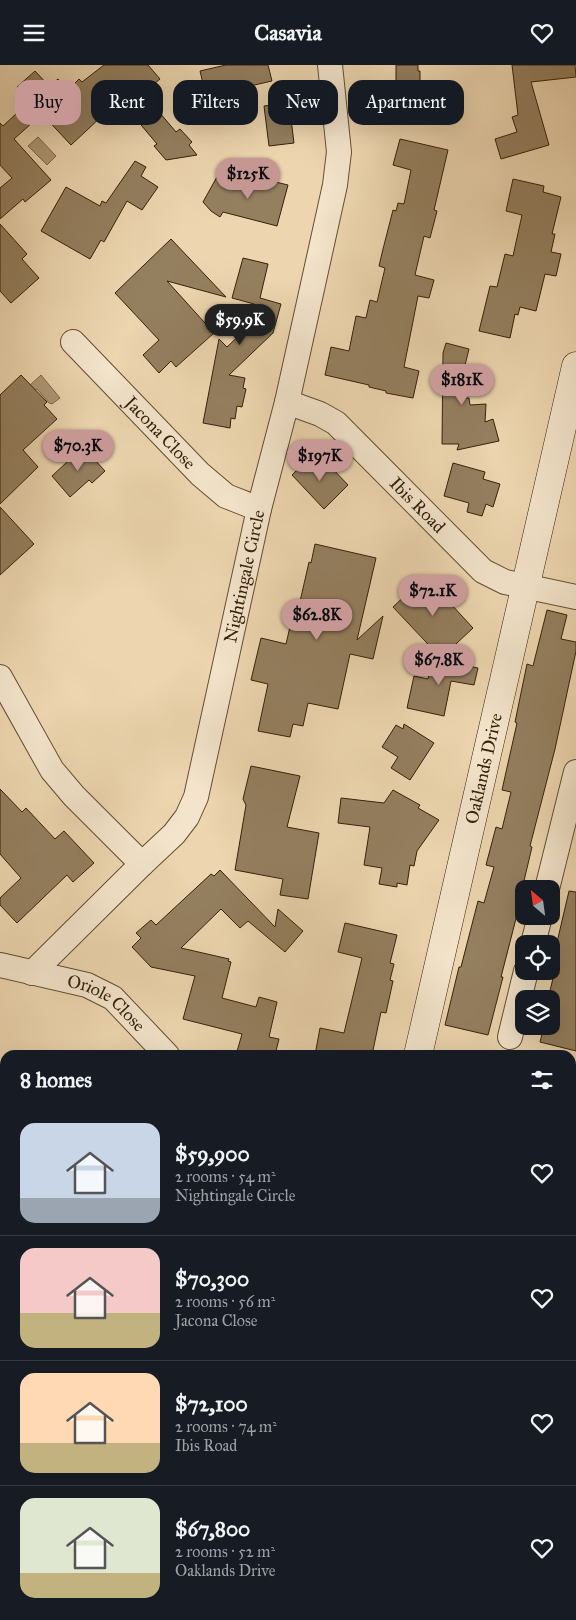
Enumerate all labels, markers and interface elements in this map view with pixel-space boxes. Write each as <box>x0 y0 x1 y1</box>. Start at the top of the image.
icon: menu <box>20 19 48 47</box>
text: Casavia <box>254 19 322 46</box>
icon: heart <box>528 19 556 47</box>
chip: Buy <box>15 80 81 125</box>
chip: Rent <box>91 80 163 125</box>
chip: Filters <box>173 80 258 125</box>
chip: New <box>268 80 338 125</box>
chip: Apartment <box>348 80 464 125</box>
pin: $125K <box>213 157 283 200</box>
text: $125K <box>227 164 269 183</box>
pin: $59.9K <box>199 303 281 346</box>
text: $59.9K <box>216 310 264 329</box>
pin: $181K <box>427 363 497 406</box>
text: $181K <box>441 370 483 389</box>
street label: Jacona Close <box>118 390 200 474</box>
pin: $70.3K <box>37 429 119 472</box>
text: $70.3K <box>54 436 102 455</box>
pin: $197K <box>285 439 355 482</box>
text: $197K <box>298 446 342 465</box>
street label: Ibis Road <box>385 472 450 538</box>
street label: Nightingale Circle <box>219 508 270 645</box>
pin: $72.1K <box>392 575 474 617</box>
text: $72.1K <box>409 581 457 600</box>
pin: $62.8K <box>276 599 358 641</box>
text: $62.8K <box>292 605 342 624</box>
pin: $67.8K <box>398 643 480 686</box>
text: $67.8K <box>414 650 464 669</box>
street label: Oaklands Drive <box>460 711 507 826</box>
north arrow <box>515 880 560 925</box>
map controls <box>515 880 560 1035</box>
button: locate <box>515 935 560 980</box>
street label: Oriole Close <box>65 970 150 1036</box>
button: layers <box>515 990 560 1035</box>
icon: filters <box>528 1066 556 1094</box>
text: 8 homes <box>20 1067 92 1093</box>
text: $59,900 <box>175 1141 250 1167</box>
icon: home <box>60 1143 120 1203</box>
icon: heart <box>528 1159 556 1187</box>
text: 2 rooms · 54 m² <box>175 1167 276 1186</box>
text: Nightingale Circle <box>175 1186 295 1205</box>
text: $70,300 <box>175 1266 249 1292</box>
icon: home <box>60 1268 120 1328</box>
icon: heart <box>528 1284 556 1312</box>
text: 2 rooms · 56 m² <box>175 1292 275 1311</box>
text: Jacona Close <box>175 1311 258 1330</box>
text: $72,100 <box>175 1391 248 1417</box>
icon: home <box>60 1393 120 1453</box>
icon: heart <box>528 1409 556 1437</box>
text: 2 rooms · 74 m² <box>175 1417 277 1436</box>
text: Ibis Road <box>175 1436 237 1455</box>
text: $67,800 <box>175 1516 250 1542</box>
icon: home <box>60 1518 120 1578</box>
icon: heart <box>528 1534 556 1562</box>
text: 2 rooms · 52 m² <box>175 1542 275 1561</box>
text: Oaklands Drive <box>175 1561 275 1580</box>

